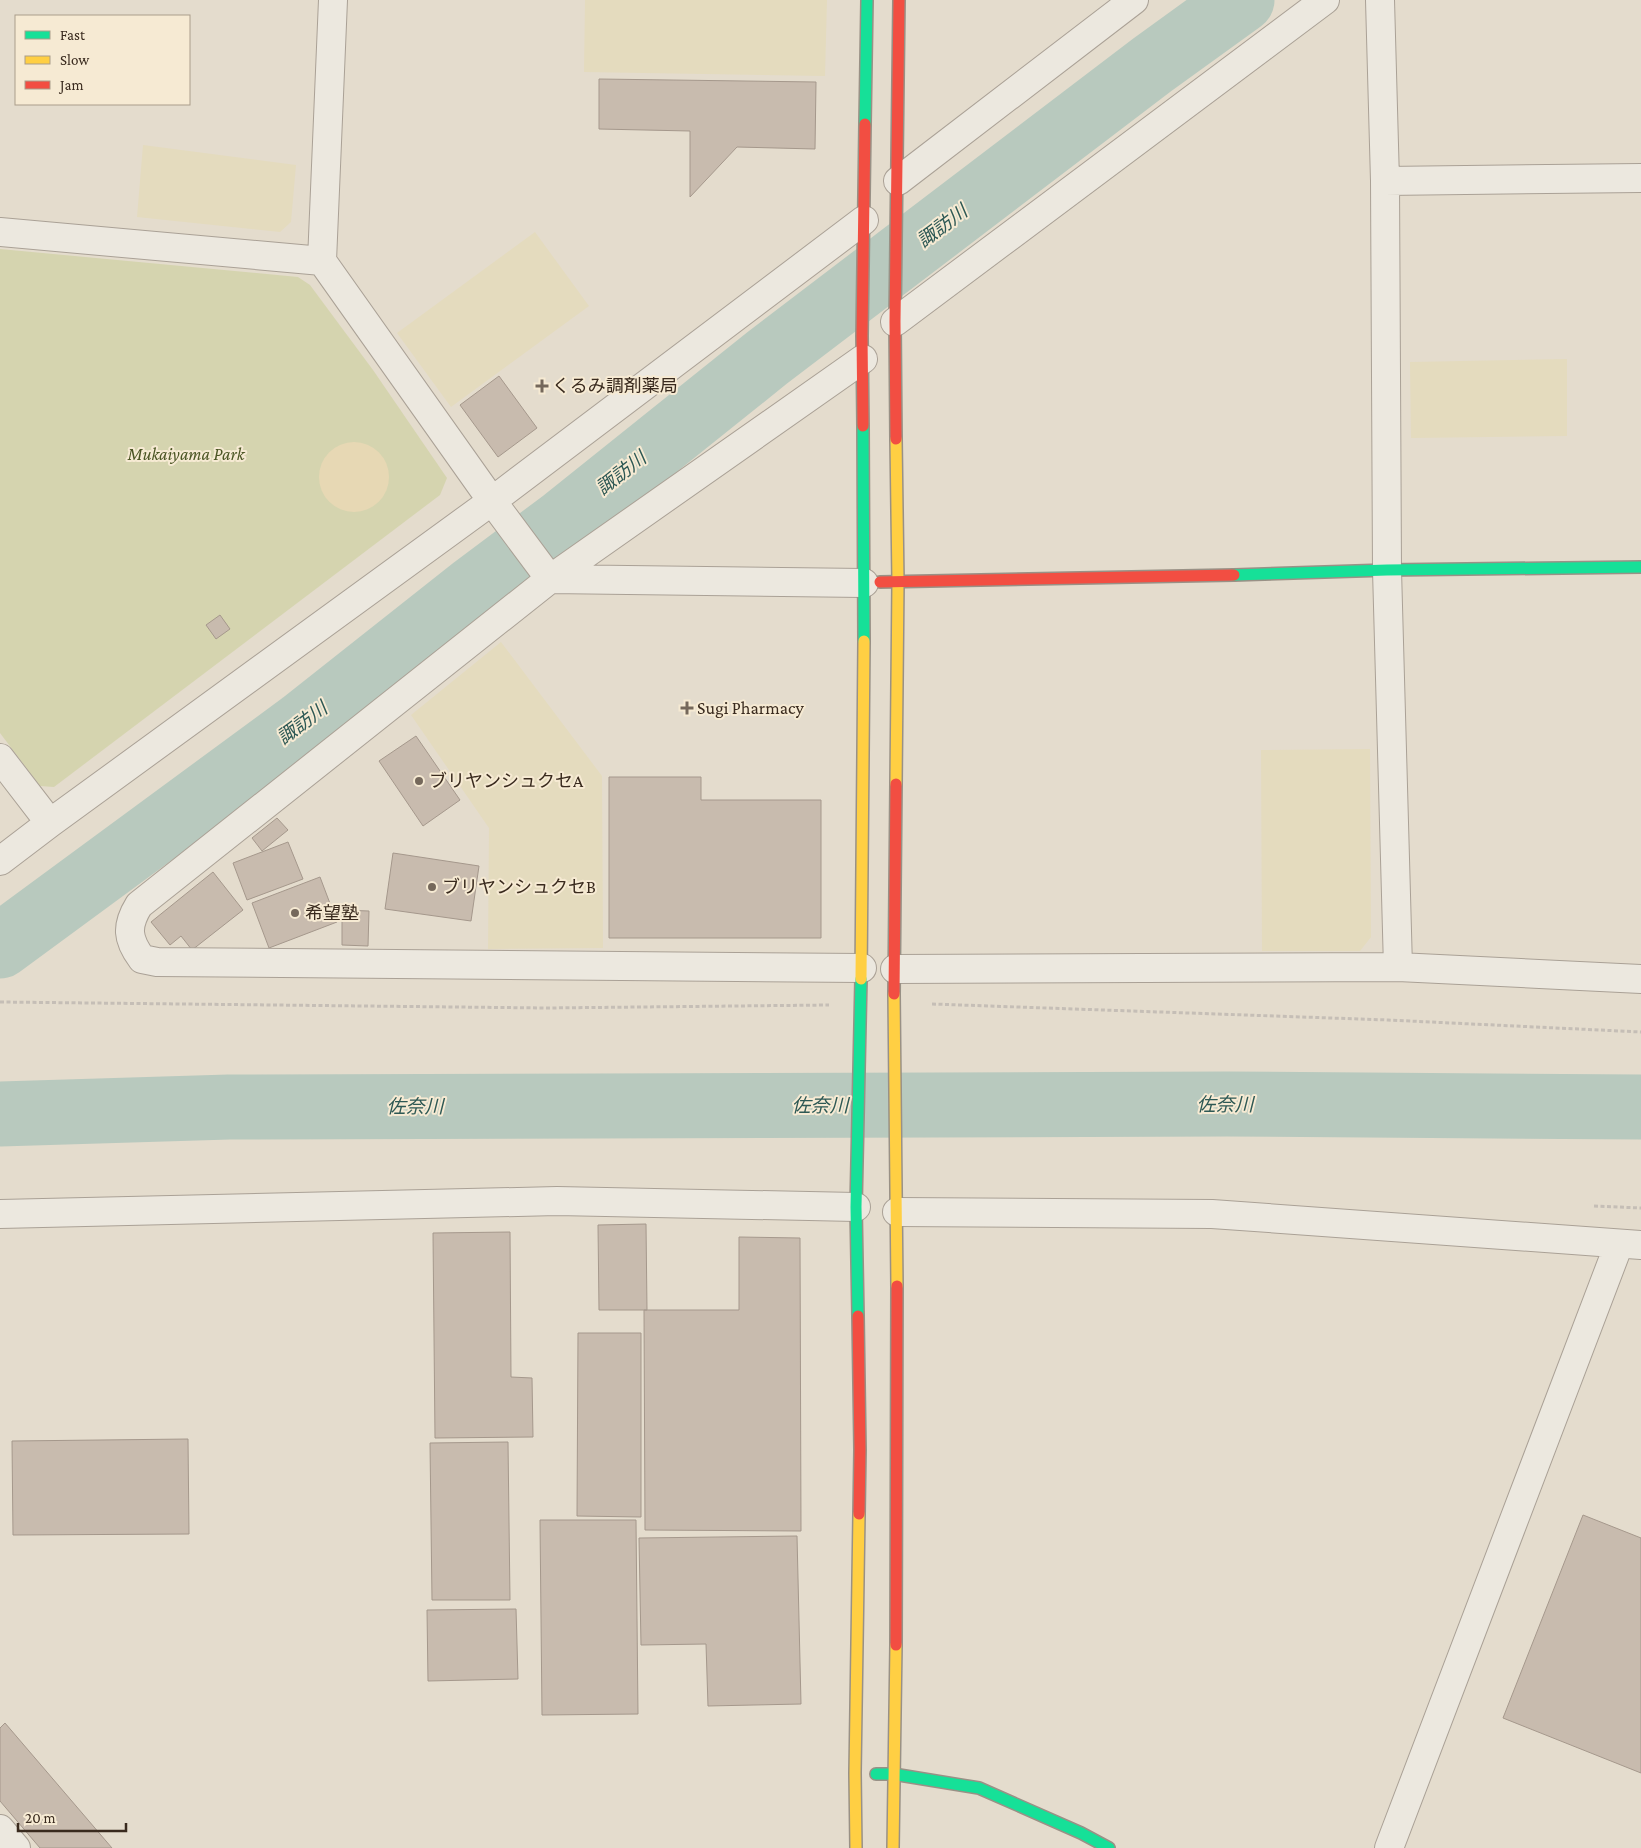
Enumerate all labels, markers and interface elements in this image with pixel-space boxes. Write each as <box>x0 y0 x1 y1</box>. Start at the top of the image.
legend <box>15 15 190 105</box>
text: Fast <box>60 27 86 43</box>
text: Slow <box>60 52 90 68</box>
text: Jam <box>58 77 83 94</box>
water label: 諏訪川 <box>913 199 973 252</box>
place label: くるみ調剤薬局 <box>552 376 678 396</box>
marker: くるみ調剤薬局 <box>536 380 548 392</box>
park label: Mukaiyama Park <box>126 444 246 464</box>
water label: 諏訪川 <box>592 446 651 499</box>
water label: 諏訪川 <box>273 696 333 749</box>
place label: Sugi Pharmacy <box>697 698 804 718</box>
marker: Sugi Pharmacy <box>681 702 693 714</box>
place label: ブリヤンシュクセA <box>429 771 584 791</box>
marker: ブリヤンシュクセA <box>413 775 425 787</box>
place label: ブリヤンシュクセB <box>442 877 596 897</box>
marker: ブリヤンシュクセB <box>426 881 438 893</box>
place label: 希望塾 <box>305 903 359 923</box>
marker: 希望塾 <box>289 907 301 919</box>
water label: 佐奈川 <box>1196 1094 1255 1115</box>
water label: 佐奈川 <box>791 1095 850 1116</box>
water label: 佐奈川 <box>386 1096 445 1117</box>
scale bar <box>18 1800 125 1832</box>
text: 20 m <box>25 1810 56 1826</box>

